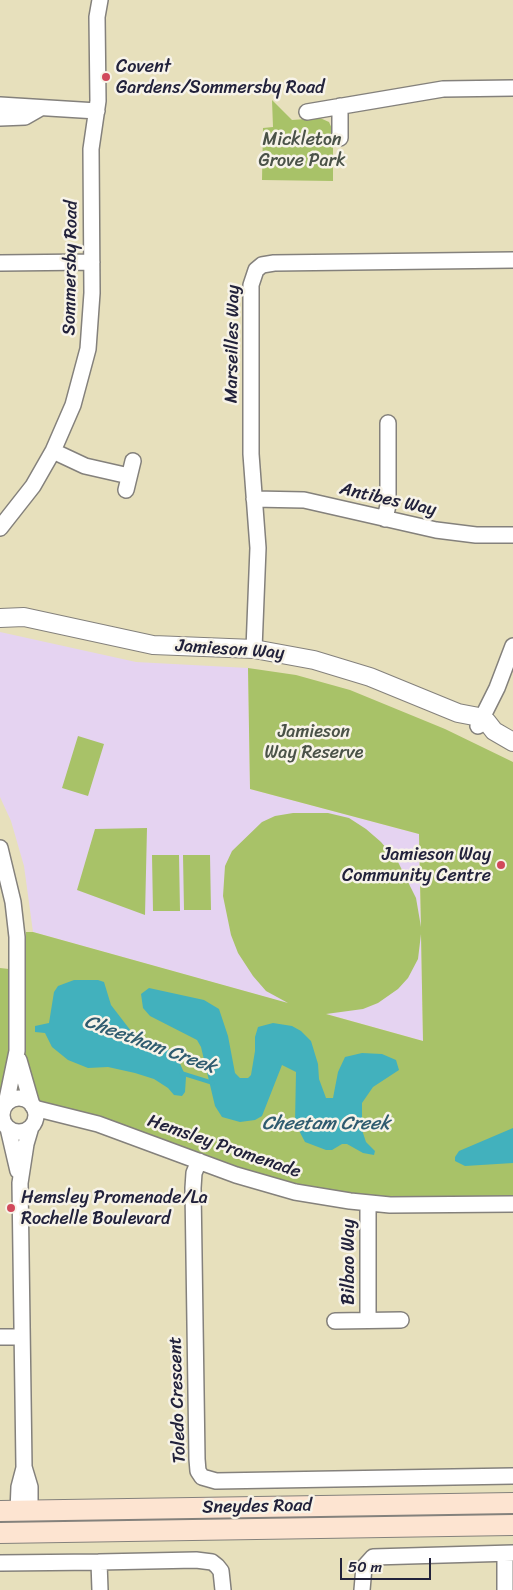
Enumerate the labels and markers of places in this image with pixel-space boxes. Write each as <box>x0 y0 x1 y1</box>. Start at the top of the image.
place label: Covent Gardens/Sommersby Road <box>116 56 324 98</box>
marker: Covent Gardens/Sommersby Road <box>100 71 112 83</box>
place label: Jamieson Way Community Centre <box>342 844 491 886</box>
marker: Jamieson Way Community Centre <box>495 859 507 871</box>
place label: Hemsley Promenade/La Rochelle Boulevard <box>21 1187 208 1230</box>
marker: Hemsley Promenade/La Rochelle Boulevard <box>5 1202 17 1214</box>

